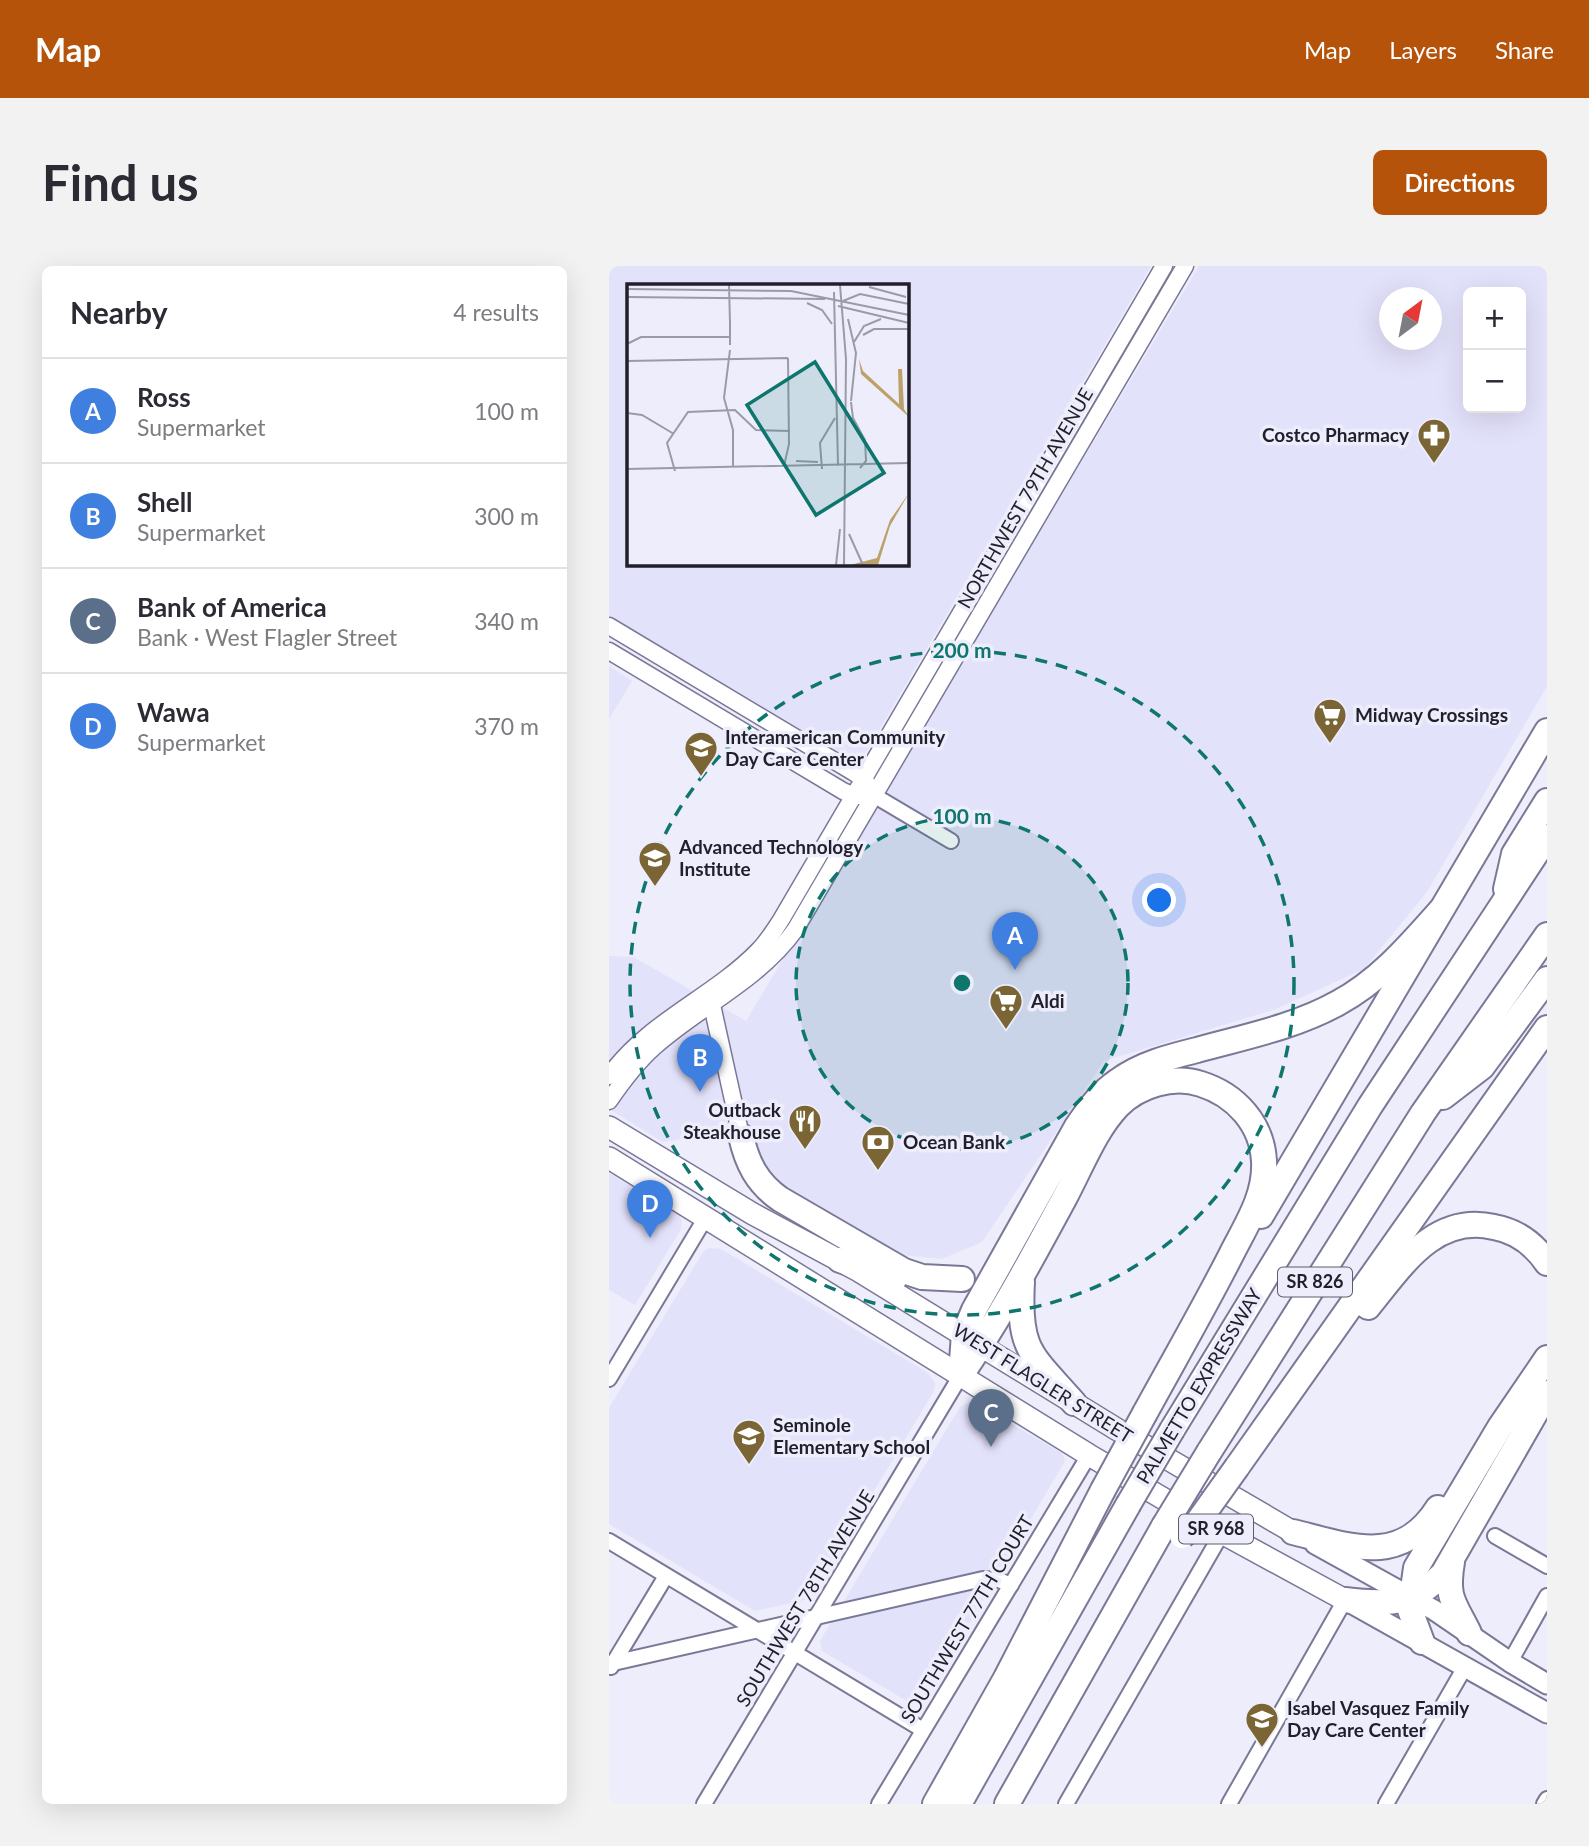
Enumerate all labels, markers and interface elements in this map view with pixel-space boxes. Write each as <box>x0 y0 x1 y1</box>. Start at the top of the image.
text: Map <box>35 29 101 69</box>
text: Map <box>1304 35 1351 64</box>
text: Layers <box>1389 35 1457 64</box>
text: Share <box>1495 35 1554 64</box>
button: Directions <box>1373 150 1547 215</box>
text: Find us <box>42 153 199 211</box>
inset map <box>627 284 908 565</box>
north arrow <box>1379 287 1442 350</box>
map controls <box>1463 287 1526 413</box>
button: + <box>1463 287 1526 350</box>
text: Nearby <box>70 294 168 330</box>
text: 4 results <box>453 298 539 326</box>
button: − <box>1463 350 1526 413</box>
text: Ross <box>137 381 191 413</box>
street label: NORTHWEST 79TH AVENUE <box>952 384 1097 612</box>
text: A <box>85 397 101 425</box>
text: 100 m <box>474 397 539 425</box>
text: Supermarket <box>137 413 266 441</box>
pharmacy icon: Costco Pharmacy <box>1415 416 1453 465</box>
place label: Costco Pharmacy <box>1262 423 1410 446</box>
text: Shell <box>137 486 193 518</box>
text: B <box>85 502 101 530</box>
text: 300 m <box>474 502 539 530</box>
text: Supermarket <box>137 518 266 546</box>
text: Bank of America <box>137 591 327 623</box>
text: C <box>85 607 101 635</box>
text: 340 m <box>474 607 539 635</box>
text: Bank · West Flagler Street <box>137 623 397 651</box>
text: 200 m <box>932 637 992 662</box>
text: Wawa <box>137 696 210 728</box>
supermarket icon: Midway Crossings <box>1311 696 1349 745</box>
place label: Midway Crossings <box>1355 703 1508 726</box>
text: D <box>84 712 102 740</box>
text: 370 m <box>474 712 539 740</box>
place label: Interamerican Community Day Care Center <box>725 725 946 770</box>
text: Supermarket <box>137 728 266 756</box>
school or university icon: Interamerican Community Day Care Center <box>682 729 720 778</box>
text: 100 m <box>932 803 992 828</box>
place label: Advanced Technology Institute <box>678 835 864 880</box>
school or university icon: Advanced Technology Institute <box>636 839 674 888</box>
your location <box>1142 883 1176 917</box>
pin: A <box>992 912 1038 970</box>
centre of rings <box>950 971 974 995</box>
supermarket icon: Aldi <box>987 982 1025 1031</box>
place label: Aldi <box>1030 989 1065 1012</box>
pin: B <box>677 1034 723 1092</box>
place label: Outback Steakhouse <box>683 1098 782 1143</box>
restaurant icon: Outback Steakhouse <box>786 1102 824 1151</box>
bank icon: Ocean Bank <box>859 1123 897 1172</box>
place label: Ocean Bank <box>903 1130 1006 1153</box>
pin: D <box>627 1180 673 1238</box>
road number: SR 826 <box>1278 1267 1352 1296</box>
street label: PALMETTO EXPRESSWAY <box>1131 1284 1266 1488</box>
street label: WEST FLAGLER STREET <box>949 1318 1137 1447</box>
pin: C <box>968 1389 1014 1447</box>
place label: Seminole Elementary School <box>773 1413 930 1458</box>
school or university icon: Seminole Elementary School <box>730 1417 768 1466</box>
street label: SOUTHWEST 78TH AVENUE <box>731 1485 879 1710</box>
street label: SOUTHWEST 77TH COURT <box>895 1511 1038 1727</box>
road number: SR 968 <box>1179 1514 1253 1544</box>
place label: Isabel Vasquez Family Day Care Center <box>1287 1696 1470 1741</box>
school or university icon: Isabel Vasquez Family Day Care Center <box>1243 1700 1281 1749</box>

